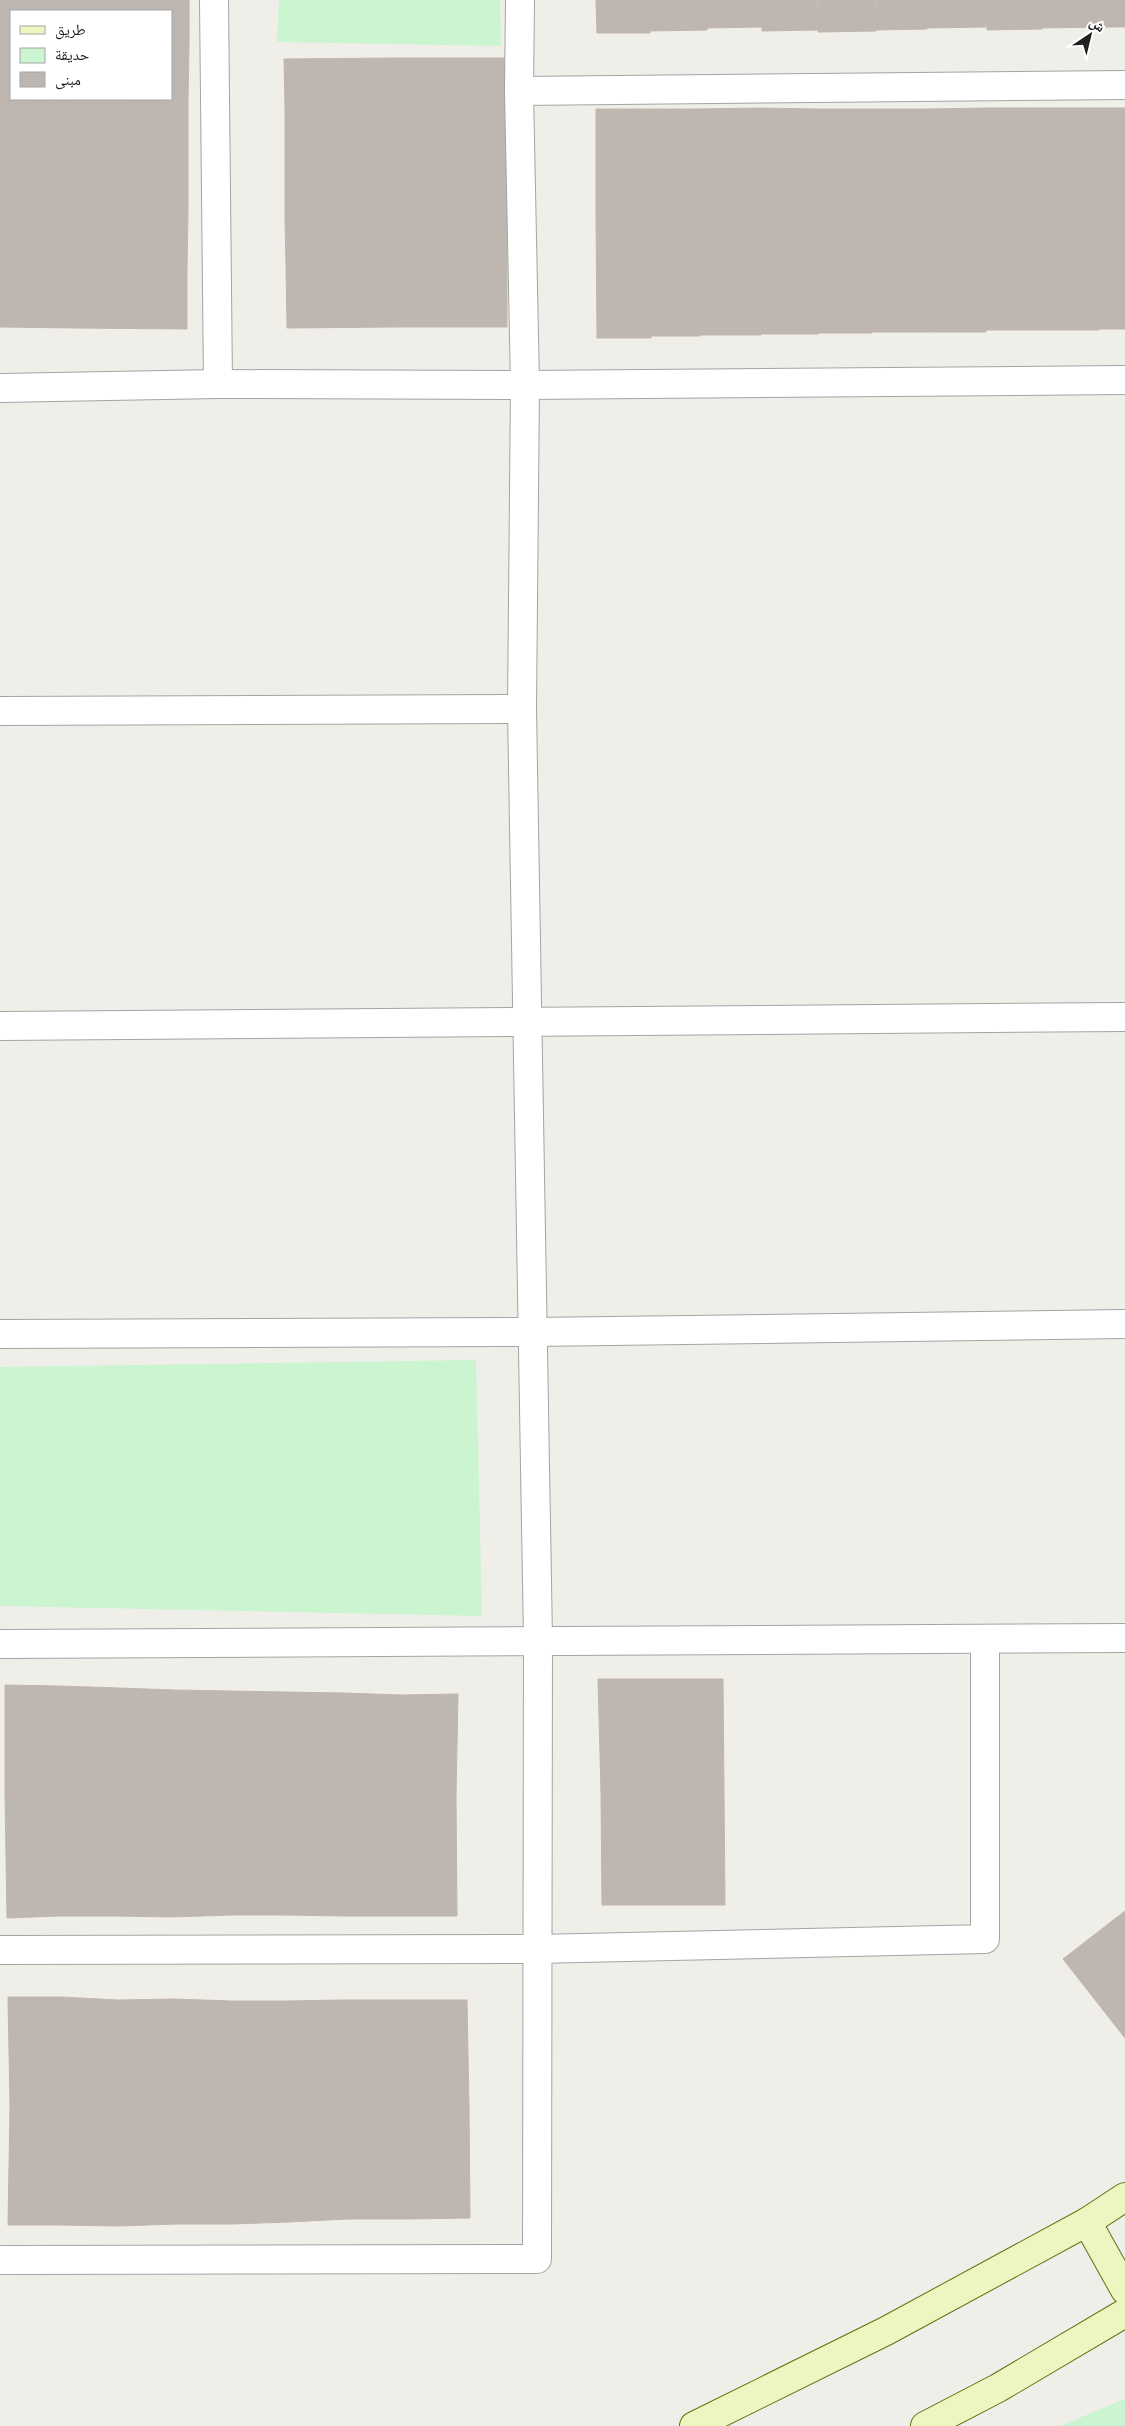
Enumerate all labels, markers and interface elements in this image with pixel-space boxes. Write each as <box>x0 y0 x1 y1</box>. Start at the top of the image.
legend <box>10 10 172 100</box>
north arrow <box>1065 10 1115 60</box>
text: ش <box>1086 12 1109 36</box>
text: طريق <box>55 19 86 40</box>
text: حديقة <box>55 44 90 64</box>
text: مبنى <box>55 69 81 90</box>

